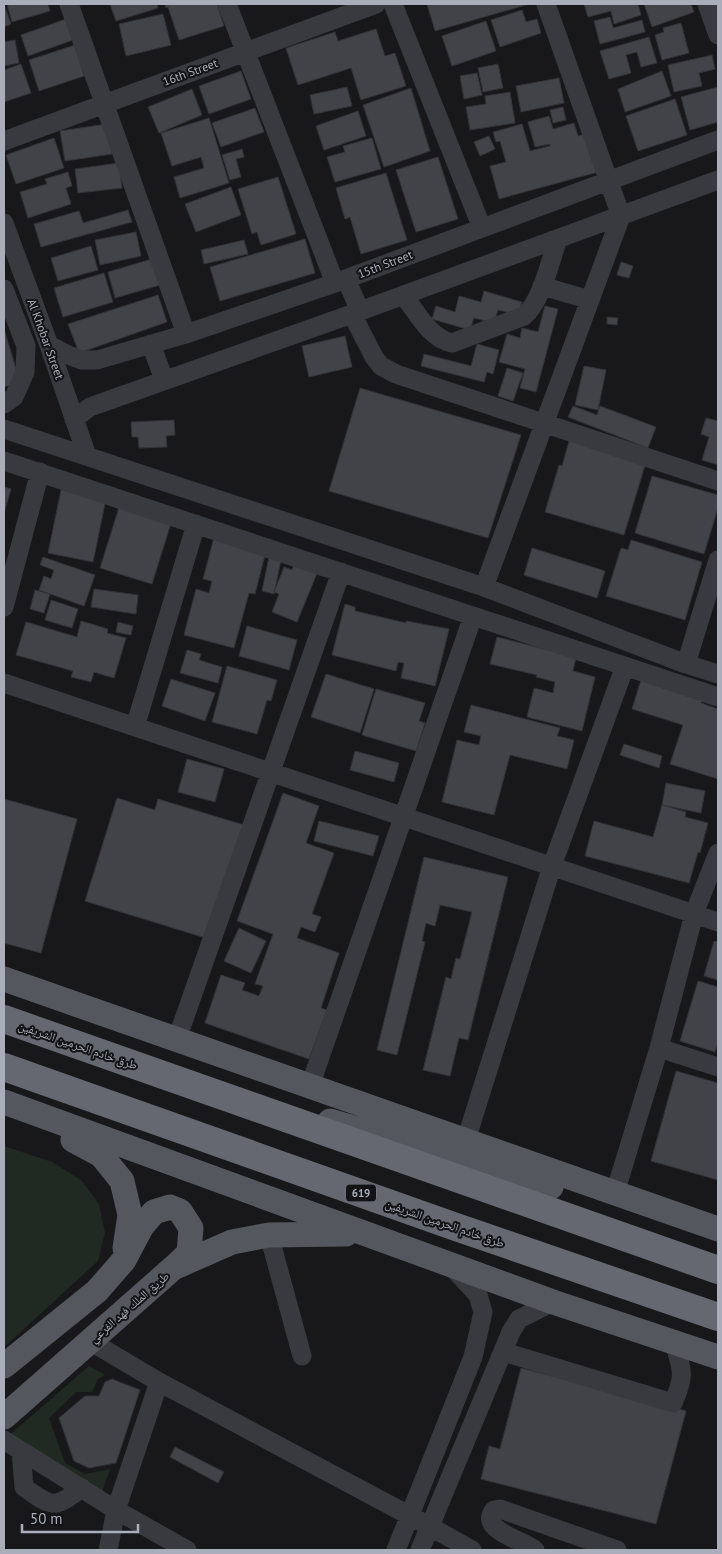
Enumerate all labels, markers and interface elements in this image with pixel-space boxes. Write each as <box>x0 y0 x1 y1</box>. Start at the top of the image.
street label: 16th Street <box>160 55 220 89</box>
street label: 15th Street <box>355 247 415 281</box>
street label: Al Khobar Street <box>25 297 67 381</box>
street label: طرق خادم الحرمين الشريفين <box>16 1018 140 1073</box>
road number: 619 <box>346 1184 376 1202</box>
street label: طرق خادم الحرمين الشريفين <box>383 1196 507 1251</box>
street label: طريق الملك فهد الفرعي <box>86 1268 174 1348</box>
scale bar <box>22 1502 139 1534</box>
text: 50 m <box>30 1509 63 1528</box>

